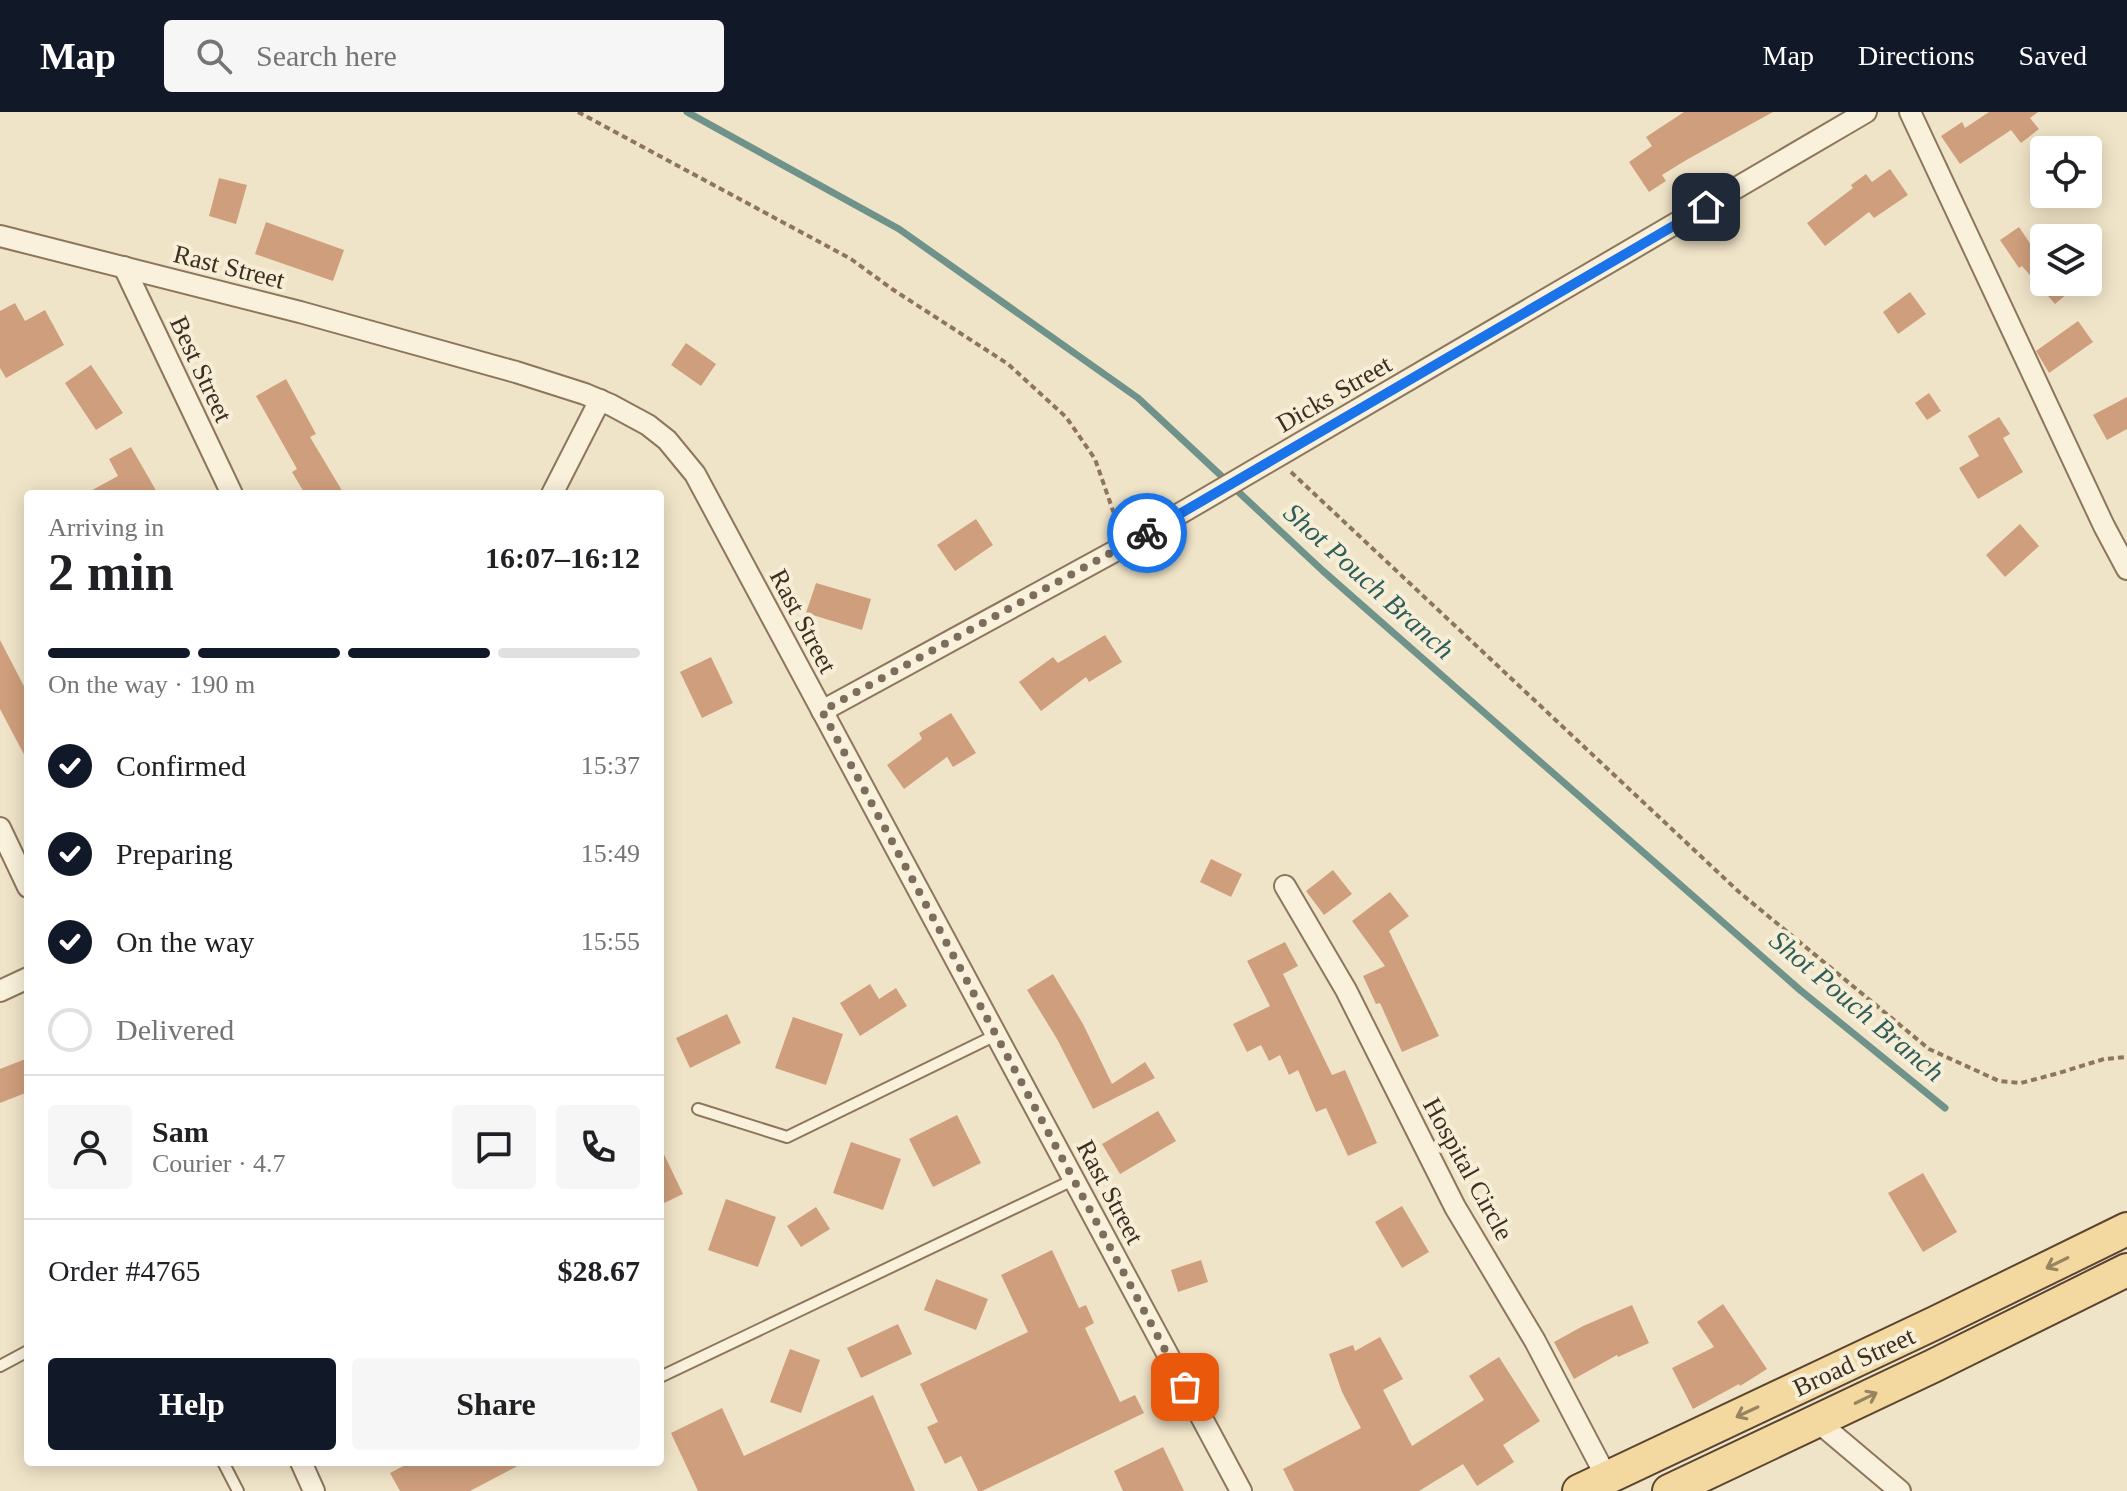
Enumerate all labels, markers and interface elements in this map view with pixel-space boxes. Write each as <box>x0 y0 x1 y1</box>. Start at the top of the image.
search box <box>164 20 724 92</box>
icon: search <box>192 34 236 78</box>
text: Map <box>40 35 116 77</box>
text: Search here <box>256 39 397 72</box>
text: Map <box>1763 40 1814 71</box>
text: Directions <box>1858 40 1975 71</box>
text: Saved <box>2019 40 2087 71</box>
map controls <box>2030 136 2102 296</box>
button: locate <box>2030 136 2102 208</box>
pin <box>1672 173 1740 241</box>
icon: home <box>1684 185 1728 229</box>
button: layers <box>2030 224 2102 296</box>
street label: Rast Street <box>170 239 288 295</box>
street label: Best Street <box>164 311 238 427</box>
street label: Dicks Street <box>1271 349 1397 439</box>
courier <box>1107 493 1187 573</box>
water label: Shot Pouch Branch <box>1278 497 1460 665</box>
icon: bike <box>1125 511 1169 555</box>
text: Arriving in <box>48 513 164 542</box>
text: 16:07–16:12 <box>485 541 640 574</box>
text: 2 min <box>48 544 174 601</box>
street label: Rast Street <box>764 564 843 679</box>
text: On the way · 190 m <box>48 670 255 699</box>
icon: check <box>48 744 92 788</box>
text: Confirmed <box>116 749 246 782</box>
text: 15:37 <box>581 751 640 780</box>
icon: check <box>48 832 92 876</box>
text: Preparing <box>116 837 233 870</box>
text: 15:49 <box>581 839 640 868</box>
icon: check <box>48 920 92 964</box>
water label: Shot Pouch Branch <box>1764 924 1950 1088</box>
text: On the way <box>116 925 254 958</box>
text: 15:55 <box>581 927 640 956</box>
text: Delivered <box>116 1013 234 1046</box>
street label: Hospital Circle <box>1417 1093 1519 1245</box>
button: person <box>48 1105 132 1189</box>
button: chat <box>452 1105 536 1189</box>
button: phone <box>556 1105 640 1189</box>
text: Sam <box>152 1115 209 1148</box>
street label: Rast Street <box>1071 1135 1150 1250</box>
text: Courier · 4.7 <box>152 1149 286 1178</box>
text: Order #4765 <box>48 1254 200 1287</box>
text: $28.67 <box>558 1254 640 1287</box>
one-way arrow <box>2045 1256 2069 1271</box>
street label: Broad Street <box>1789 1321 1920 1403</box>
pin <box>1151 1353 1219 1421</box>
button: Help <box>48 1358 336 1450</box>
button: Share <box>352 1358 640 1450</box>
icon: bag <box>1163 1365 1207 1409</box>
one-way arrow <box>1853 1390 1877 1405</box>
one-way arrow <box>1735 1405 1759 1420</box>

